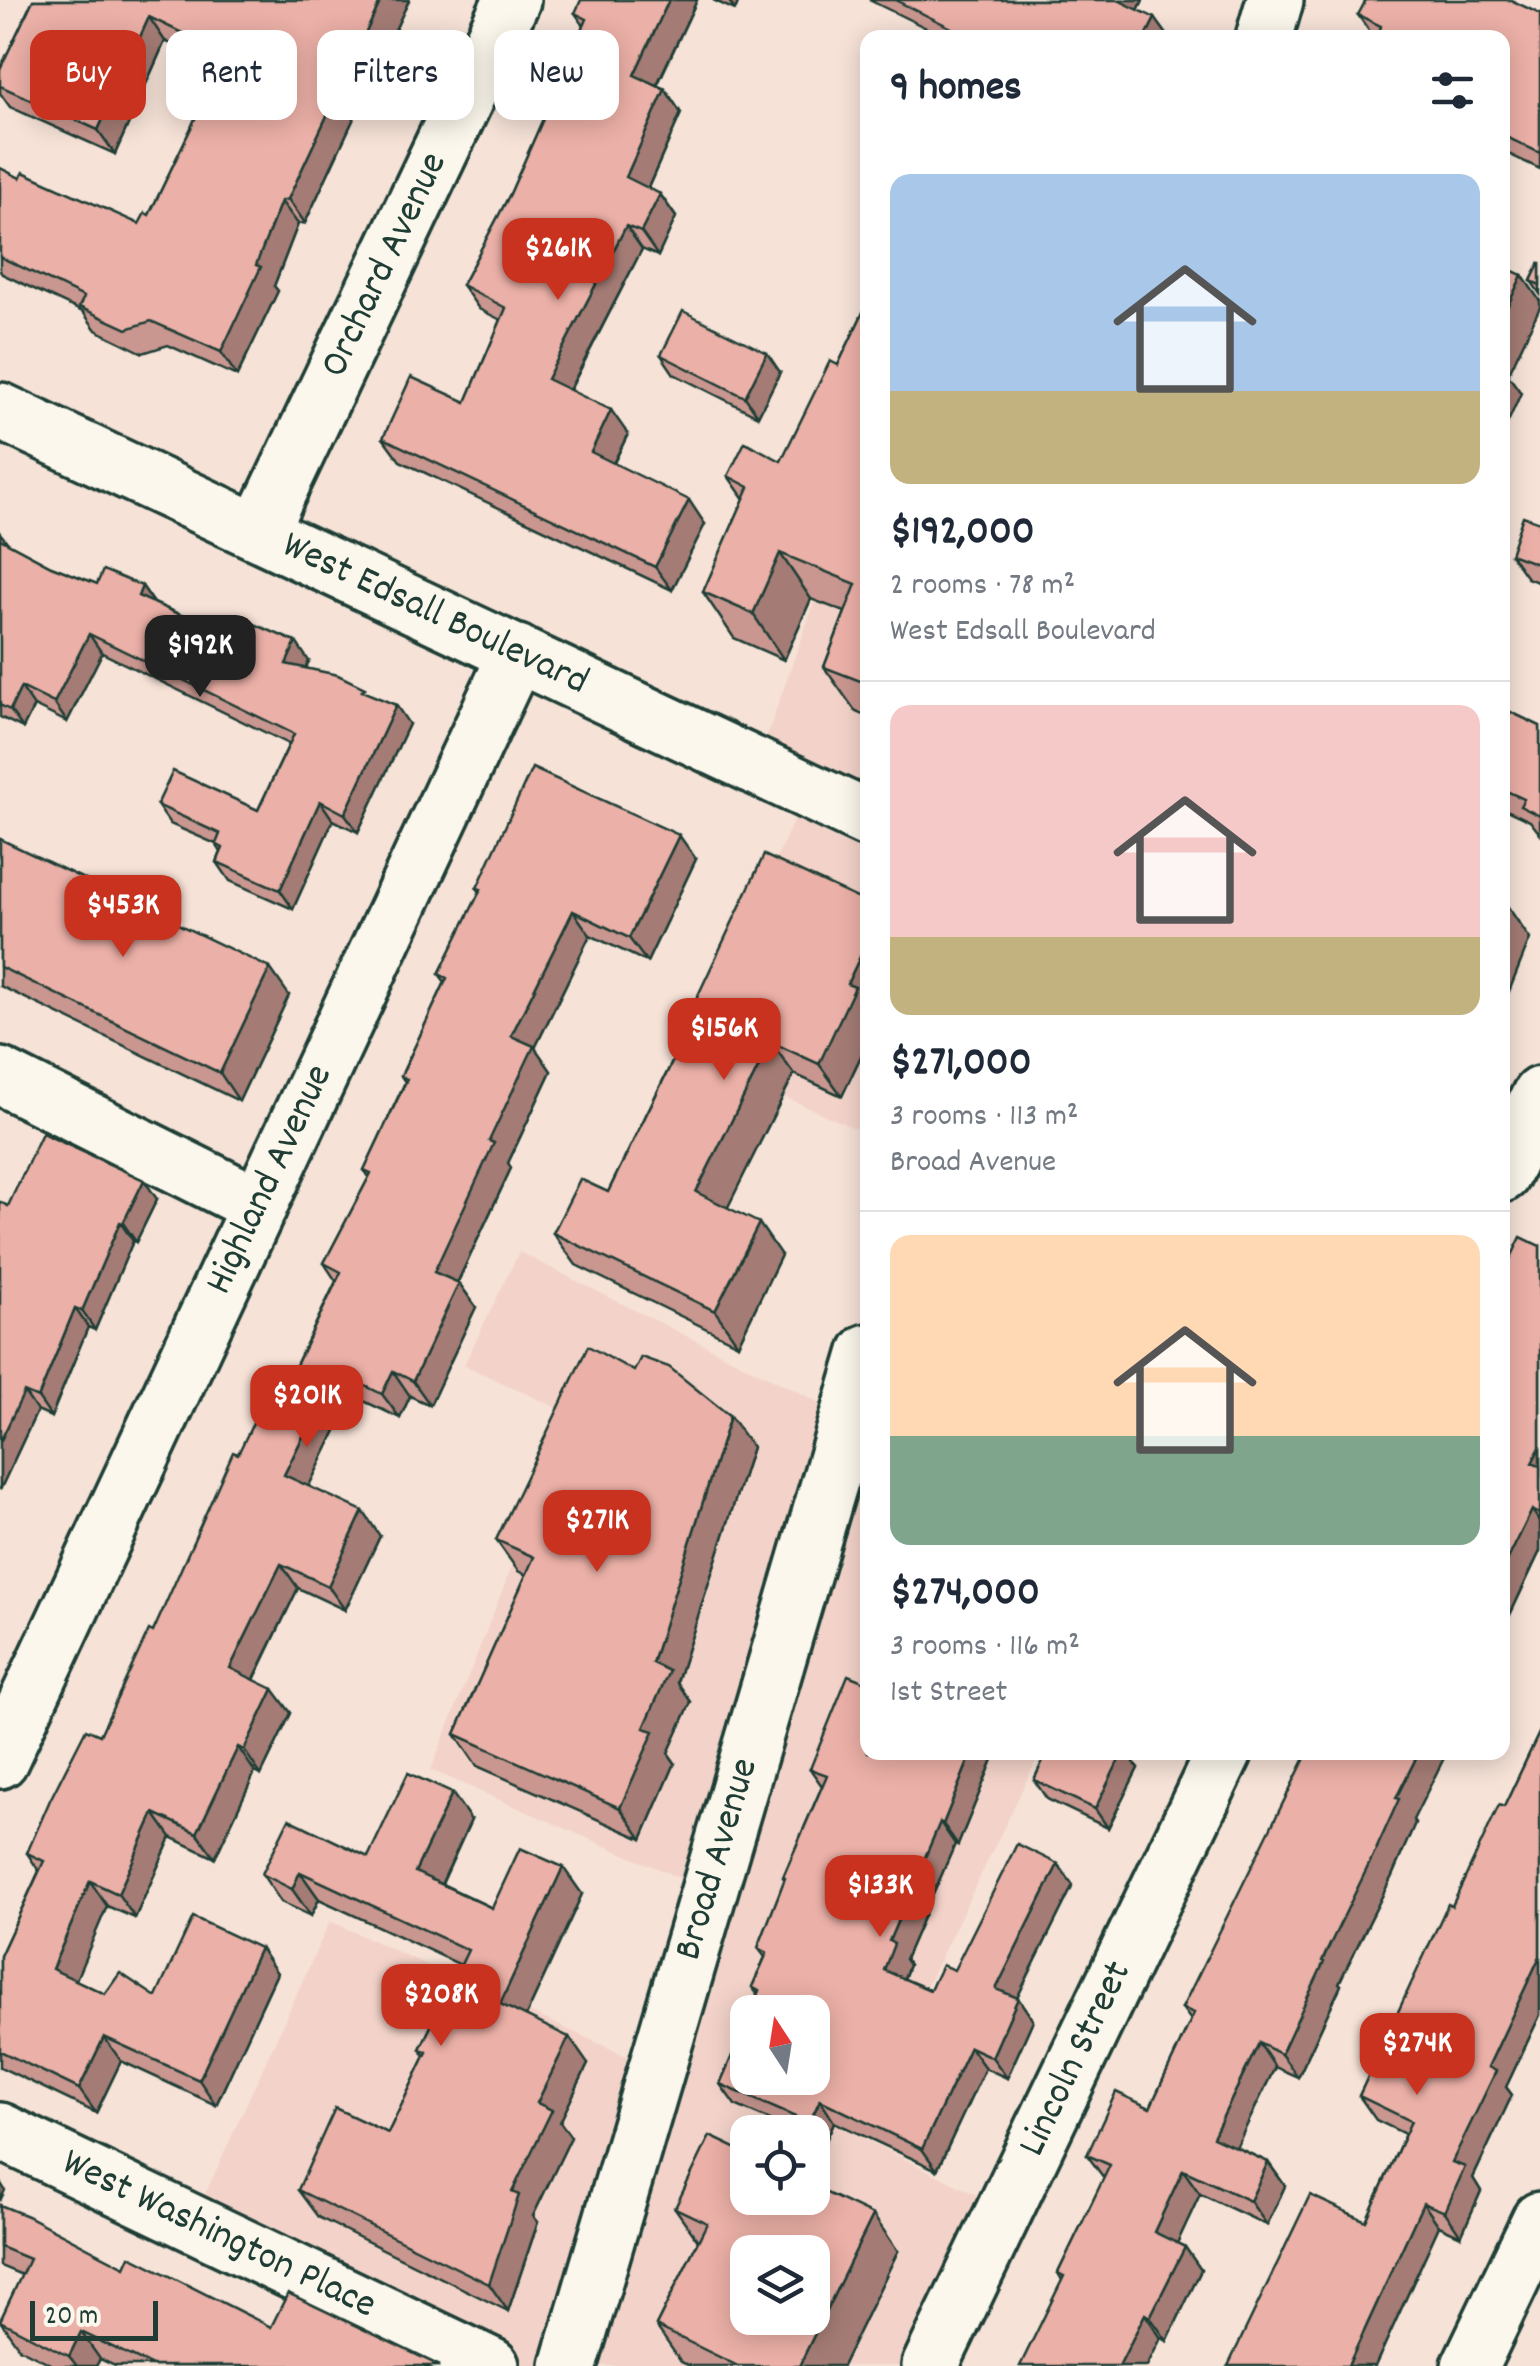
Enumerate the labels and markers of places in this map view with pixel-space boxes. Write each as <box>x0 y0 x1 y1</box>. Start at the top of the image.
pin: $261K <box>488 218 628 303</box>
pin: $192K <box>130 615 270 700</box>
pin: $453K <box>53 875 193 960</box>
pin: $156K <box>654 998 794 1083</box>
pin: $201K <box>237 1365 377 1450</box>
pin: $271K <box>527 1490 667 1575</box>
pin: $133K <box>810 1855 950 1940</box>
pin: $208K <box>371 1964 511 2049</box>
pin: $274K <box>1347 2013 1487 2098</box>

